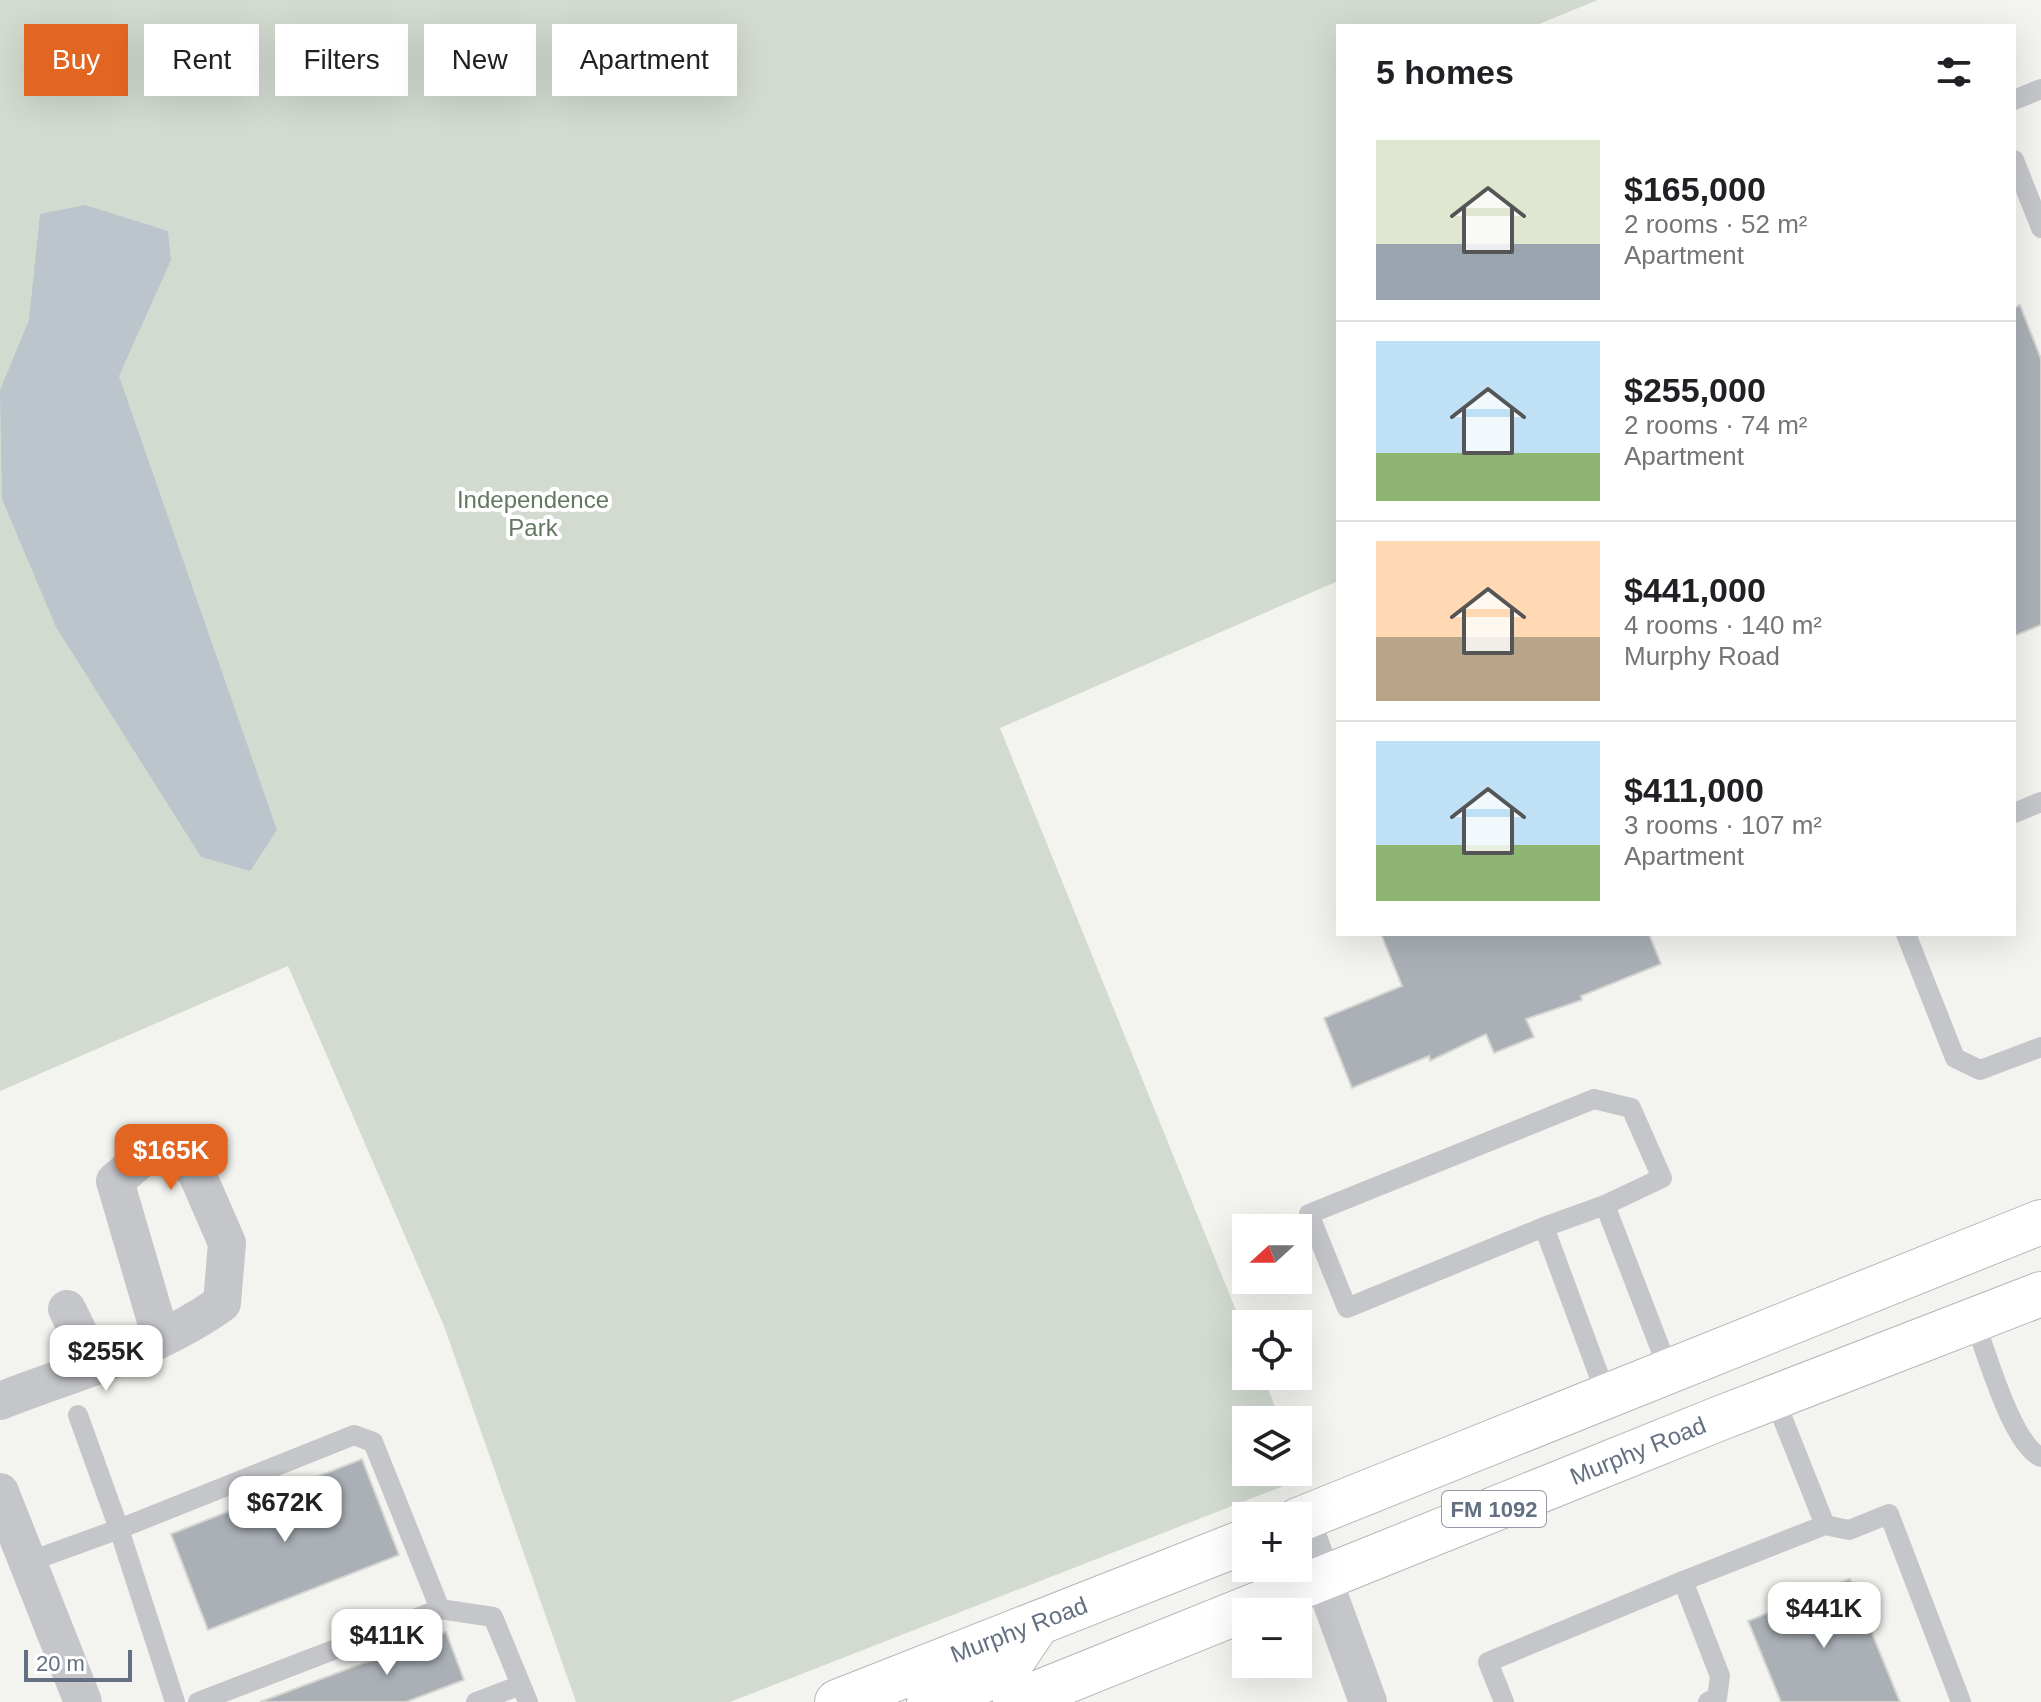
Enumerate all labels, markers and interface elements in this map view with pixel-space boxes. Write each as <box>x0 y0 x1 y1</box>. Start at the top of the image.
chip: Buy <box>24 24 128 96</box>
chip: Rent <box>144 24 259 96</box>
chip: Filters <box>275 24 408 96</box>
chip: New <box>424 24 536 96</box>
chip: Apartment <box>552 24 737 96</box>
icon: filters <box>1932 50 1976 94</box>
text: 5 homes <box>1376 53 1514 91</box>
text: $165,000 <box>1624 170 1766 208</box>
icon: home <box>1440 172 1536 268</box>
text: 2 rooms · 52 m² <box>1624 209 1808 239</box>
text: Apartment <box>1624 240 1744 270</box>
text: $255,000 <box>1624 371 1766 409</box>
icon: home <box>1440 373 1536 469</box>
text: 2 rooms · 74 m² <box>1624 410 1808 440</box>
text: Apartment <box>1624 441 1744 471</box>
park label: Independence Park <box>457 486 609 541</box>
text: $441,000 <box>1624 571 1766 609</box>
icon: home <box>1440 573 1536 669</box>
text: 4 rooms · 140 m² <box>1624 610 1822 640</box>
text: Murphy Road <box>1624 641 1780 671</box>
text: $411,000 <box>1624 771 1764 809</box>
icon: home <box>1440 773 1536 869</box>
text: 3 rooms · 107 m² <box>1624 810 1822 840</box>
text: Apartment <box>1624 841 1744 871</box>
pin: $165K <box>115 1124 227 1192</box>
text: $165K <box>133 1135 209 1165</box>
north arrow <box>1232 1214 1312 1294</box>
map controls <box>1232 1214 1312 1678</box>
button: locate <box>1232 1310 1312 1390</box>
pin: $255K <box>50 1325 162 1393</box>
text: $255K <box>68 1336 144 1366</box>
button: layers <box>1232 1406 1312 1486</box>
street label: Murphy Road <box>1566 1411 1710 1490</box>
pin: $672K <box>229 1476 341 1544</box>
text: $672K <box>247 1487 323 1517</box>
road number: FM 1092 <box>1442 1491 1546 1527</box>
button: + <box>1232 1502 1312 1582</box>
pin: $441K <box>1768 1582 1880 1650</box>
street label: Murphy Road <box>947 1591 1091 1668</box>
text: $441K <box>1786 1593 1862 1623</box>
button: − <box>1232 1598 1312 1678</box>
pin: $411K <box>331 1609 443 1677</box>
text: $411K <box>349 1620 425 1650</box>
scale bar <box>24 1646 132 1682</box>
text: 20 m <box>36 1651 85 1676</box>

